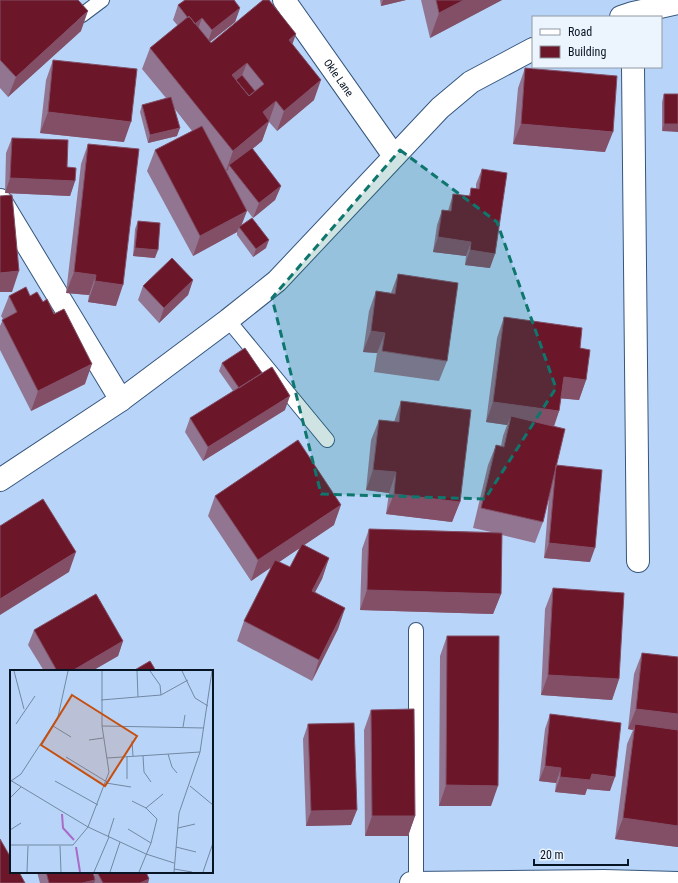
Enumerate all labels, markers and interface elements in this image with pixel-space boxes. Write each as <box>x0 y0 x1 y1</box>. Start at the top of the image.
legend <box>532 16 662 68</box>
text: Road <box>568 25 592 39</box>
text: Building <box>568 45 606 59</box>
street label: Okle Lane <box>321 57 356 99</box>
inset map <box>10 670 213 873</box>
scale bar <box>534 841 628 867</box>
text: 20 m <box>540 848 564 862</box>

